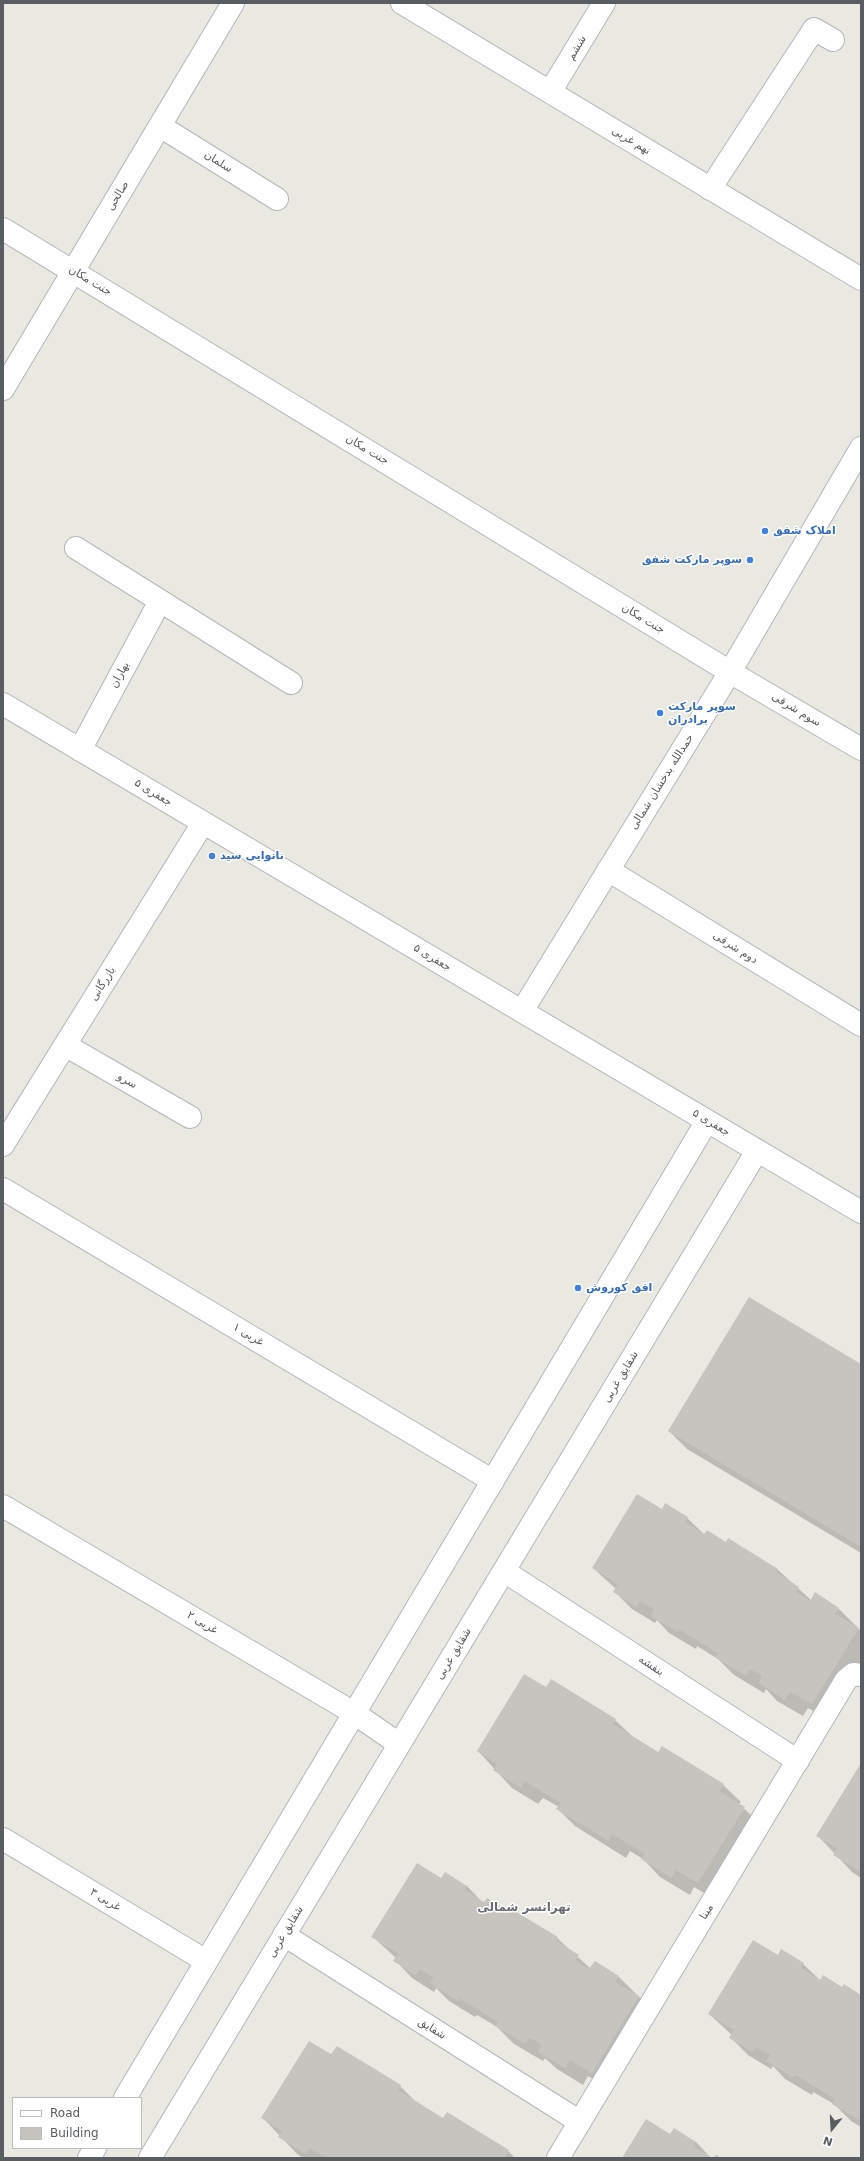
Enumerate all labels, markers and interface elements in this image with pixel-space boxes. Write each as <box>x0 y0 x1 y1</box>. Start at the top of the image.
street label: ششم <box>565 33 589 63</box>
street label: نهم غربی <box>609 124 653 158</box>
street label: سلمان <box>202 148 234 176</box>
street label: صالحی <box>104 179 132 213</box>
street label: جنت مکان <box>66 263 114 299</box>
street label: جنت مکان <box>343 432 391 468</box>
place label: املاک شفق <box>773 524 836 538</box>
marker: املاک شفق <box>760 526 770 536</box>
place label: سوپر مارکت شفق <box>642 553 742 567</box>
marker: سوپر مارکت شفق <box>745 555 755 565</box>
street label: جنت مکان <box>619 601 667 637</box>
street label: بهاران <box>108 660 132 690</box>
street label: سوم شرقی <box>769 690 823 730</box>
place label: سوپر مارکت برادران <box>668 700 736 726</box>
marker: سوپر مارکت برادران <box>655 708 665 718</box>
street label: حمدالله بدخشان شمالی <box>627 732 697 832</box>
street label: جعفری ۵ <box>132 777 174 809</box>
place label: نانوایی سید <box>220 849 284 863</box>
marker: نانوایی سید <box>207 851 217 861</box>
street label: دوم شرقی <box>710 929 760 967</box>
street label: جعفری ۵ <box>411 942 453 974</box>
street label: بازرگانی <box>87 964 119 1004</box>
street label: سرو <box>115 1070 139 1092</box>
street label: جعفری ۵ <box>690 1107 732 1139</box>
place label: افق کوروش <box>586 1281 652 1295</box>
marker: افق کوروش <box>573 1283 583 1293</box>
street label: ۱ غربی <box>230 1321 266 1349</box>
street label: شقایق غربی <box>600 1349 642 1405</box>
street label: ۲ غربی <box>184 1609 220 1637</box>
street label: شقایق غربی <box>433 1626 475 1682</box>
street label: بنفشه <box>636 1653 666 1679</box>
street label: ۳ غربی <box>87 1886 123 1914</box>
district label: تهرانسر شمالی <box>477 1901 571 1915</box>
street label: مینا <box>697 1902 717 1922</box>
street label: شقایق غربی <box>265 1904 307 1960</box>
street label: شقایق <box>416 2015 448 2043</box>
legend <box>12 2097 142 2149</box>
text: Road <box>50 2106 80 2120</box>
north arrow <box>812 2109 852 2149</box>
text: Building <box>50 2126 99 2140</box>
text: N <box>822 2133 835 2148</box>

